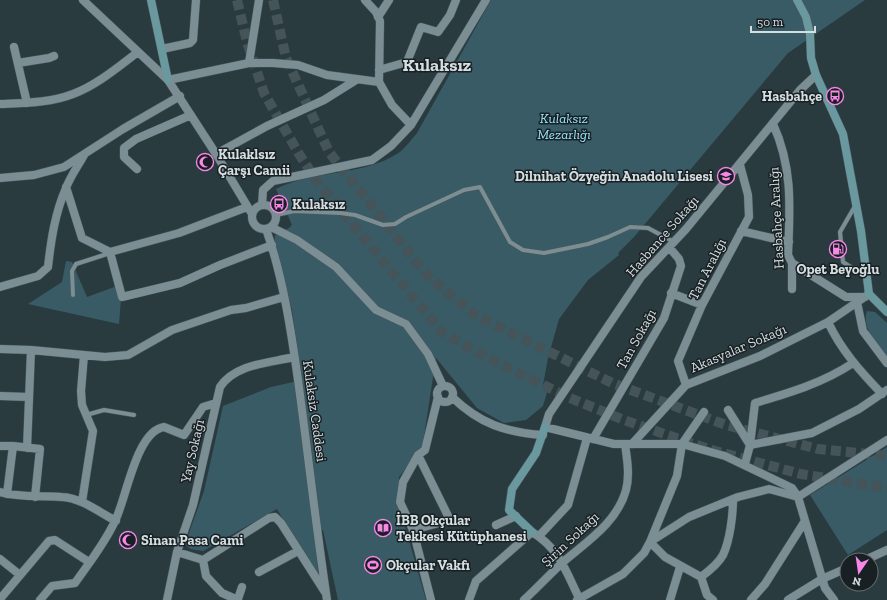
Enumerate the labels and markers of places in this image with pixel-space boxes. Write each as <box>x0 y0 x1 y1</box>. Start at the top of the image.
bus stop icon: Hasbahçe <box>825 86 845 106</box>
place label: Hasbahçe <box>762 88 822 105</box>
place label: Kulaklsız Çarşı Camii <box>218 146 290 179</box>
mosque icon: Kulaklsız Çarşı Camii <box>195 152 215 172</box>
school or university icon: Dilnihat Özyeğin Anadolu Lisesi <box>716 166 736 186</box>
place label: Dilnihat Özyeğin Anadolu Lisesi <box>515 168 713 185</box>
bus stop icon: Kulaksız <box>269 194 289 214</box>
place label: Kulaksız <box>292 196 346 213</box>
fuel station icon: Opet Beyoğlu <box>828 239 848 259</box>
place label: Opet Beyoğlu <box>797 261 879 278</box>
place label: İBB Okçular Tekkesi Kütüphanesi <box>396 512 527 545</box>
library icon: İBB Okçular Tekkesi Kütüphanesi <box>373 518 393 538</box>
mosque icon: Sinan Pasa Cami <box>118 530 138 550</box>
place label: Sinan Pasa Cami <box>141 532 243 549</box>
sports icon: Okçular Vakfı <box>363 555 383 575</box>
place label: Okçular Vakfı <box>386 557 470 574</box>

